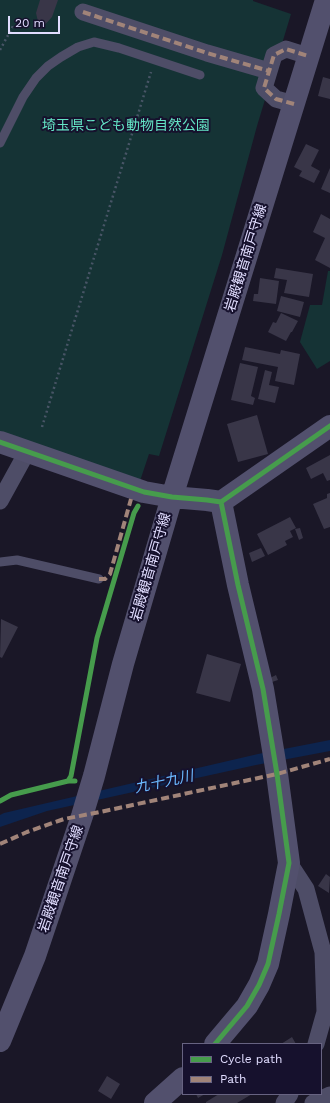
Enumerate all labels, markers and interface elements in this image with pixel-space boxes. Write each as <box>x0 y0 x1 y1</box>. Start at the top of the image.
scale bar <box>10 8 62 34</box>
text: 20 m <box>15 16 45 30</box>
park label: 埼玉県こども動物自然公園 <box>42 118 210 134</box>
street label: 岩殿観音南戸守線 <box>222 202 270 314</box>
street label: 岩殿観音南戸守線 <box>127 511 175 623</box>
water label: 九十九川 <box>133 767 195 797</box>
street label: 岩殿観音南戸守線 <box>35 823 87 935</box>
legend <box>182 1043 322 1095</box>
text: Cycle path <box>220 1052 282 1066</box>
text: Path <box>220 1072 246 1086</box>

